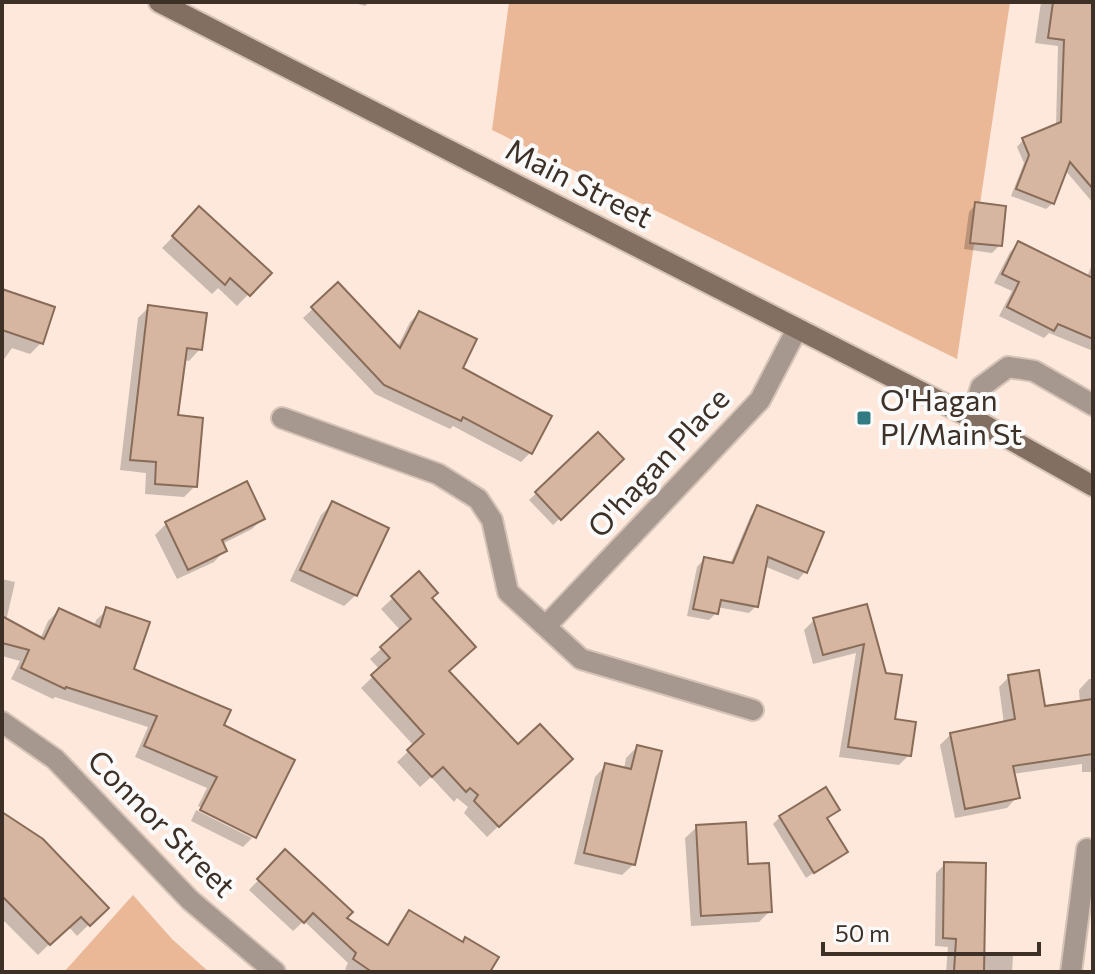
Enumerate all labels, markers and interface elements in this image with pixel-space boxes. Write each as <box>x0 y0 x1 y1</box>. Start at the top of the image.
street label: Main Street <box>501 129 660 234</box>
street label: O'hagan Place <box>579 379 736 544</box>
place label: O'Hagan Pl/Main St <box>880 380 1022 451</box>
marker: O'Hagan Pl/Main St <box>855 409 873 427</box>
street label: Connor Street <box>81 741 244 904</box>
scale bar <box>823 906 1039 956</box>
text: 50 m <box>835 918 890 947</box>

